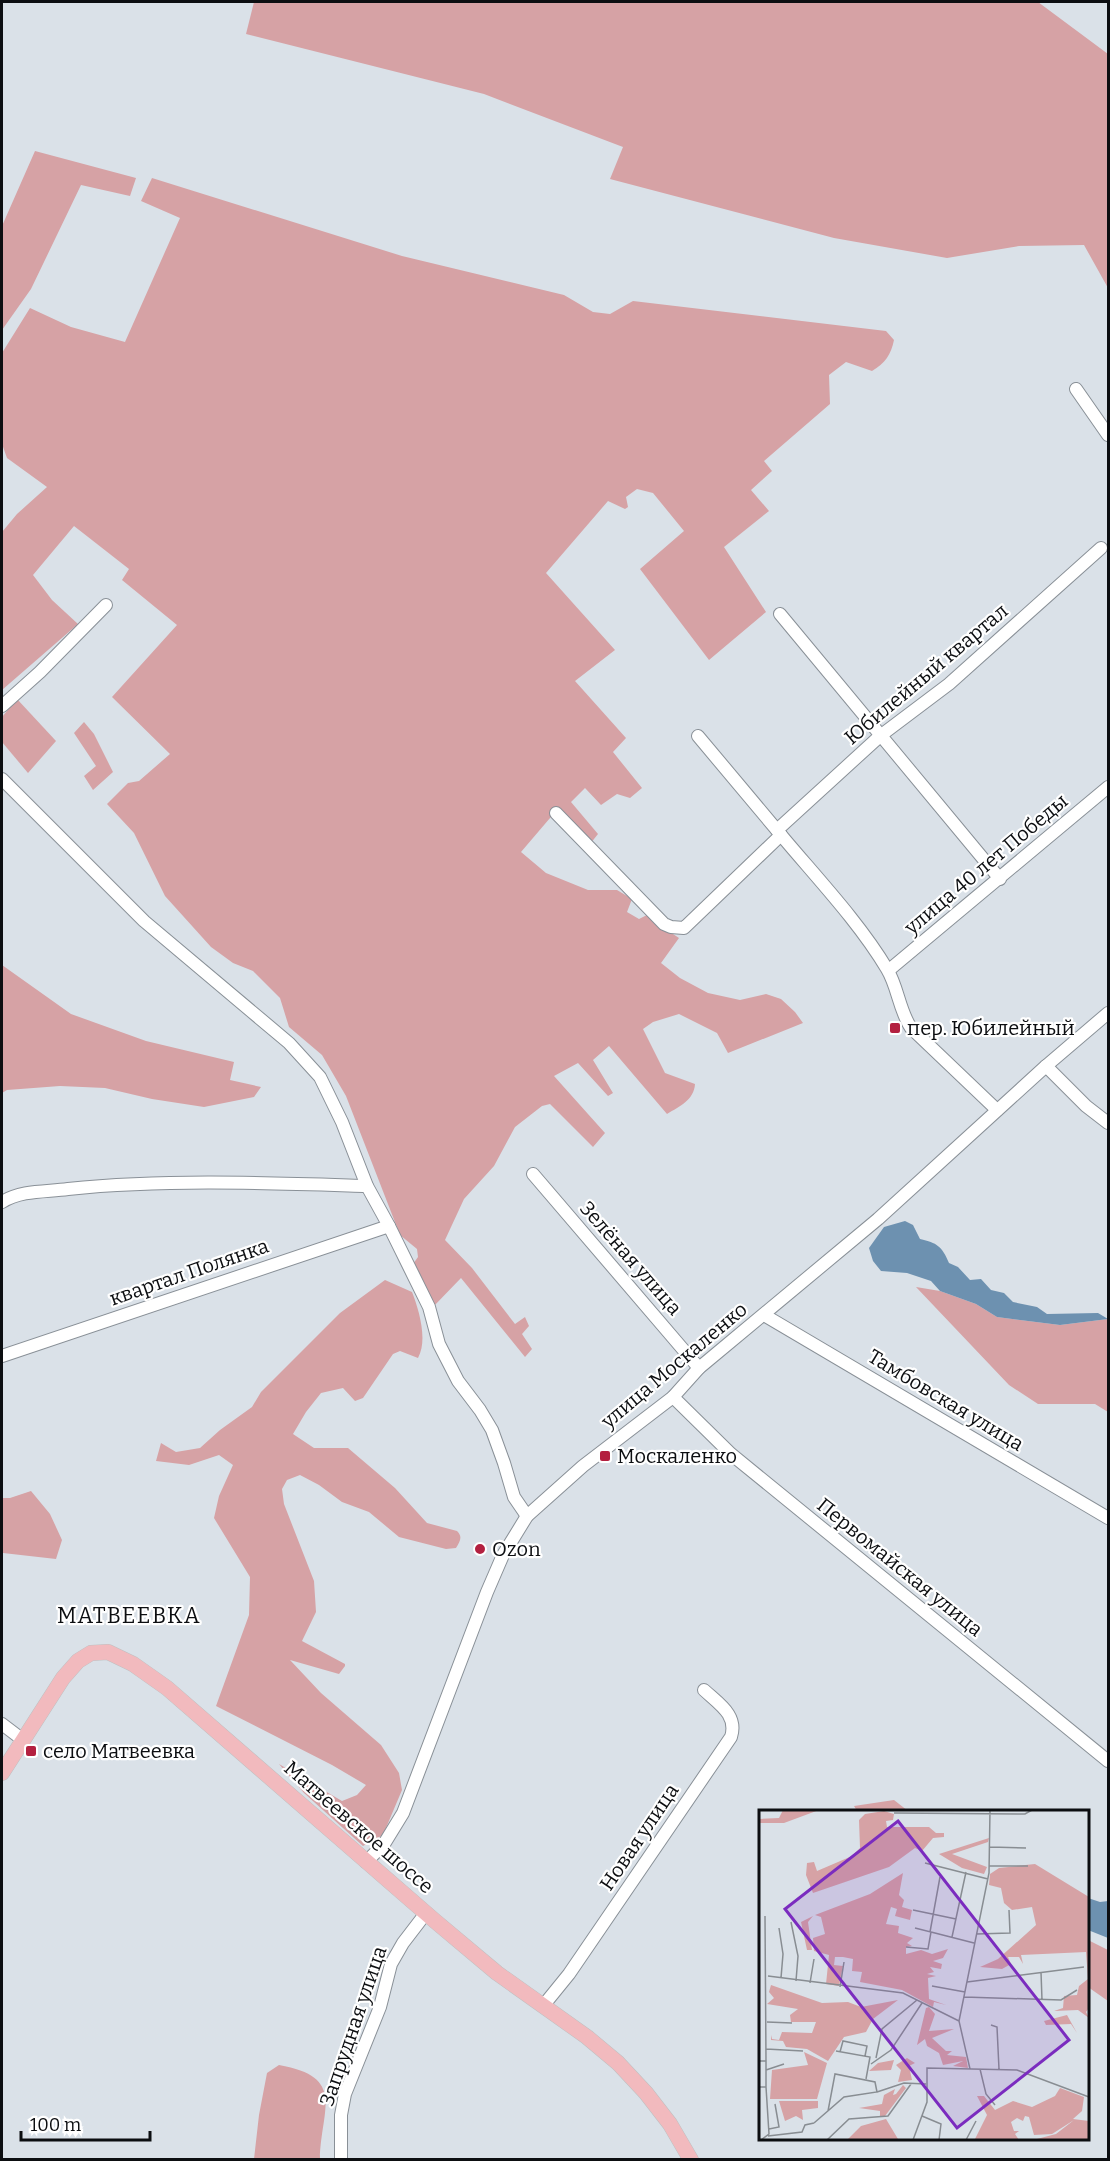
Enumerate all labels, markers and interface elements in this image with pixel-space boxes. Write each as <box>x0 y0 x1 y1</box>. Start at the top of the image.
street label: Юбилейный квартал <box>839 599 1013 749</box>
street label: улица 40 лет Победы <box>899 789 1073 940</box>
place label: пер. Юбилейный <box>907 1016 1075 1040</box>
marker: пер. Юбилейный <box>888 1021 902 1035</box>
street label: Зелёная улица <box>575 1196 687 1320</box>
street label: квартал Полянка <box>106 1233 272 1311</box>
street label: улица Москаленко <box>595 1297 752 1434</box>
street label: Тамбовская улица <box>864 1344 1028 1456</box>
place label: Москаленко <box>617 1444 737 1468</box>
marker: Москаленко <box>598 1449 612 1463</box>
street label: Первомайская улица <box>812 1493 988 1641</box>
place label: Ozon <box>492 1537 541 1561</box>
marker: Ozon <box>473 1542 487 1556</box>
district label: МАТВЕЕВКА <box>57 1602 201 1629</box>
place label: село Матвеевка <box>43 1739 195 1763</box>
marker: село Матвеевка <box>24 1744 38 1758</box>
street label: Матвеевское шоссе <box>280 1756 438 1898</box>
street label: Новая улица <box>595 1779 683 1895</box>
inset map <box>759 1810 1089 2140</box>
street label: Запрудная улица <box>314 1943 392 2109</box>
scale bar <box>21 2104 150 2142</box>
text: 100 m <box>30 2114 81 2136</box>

